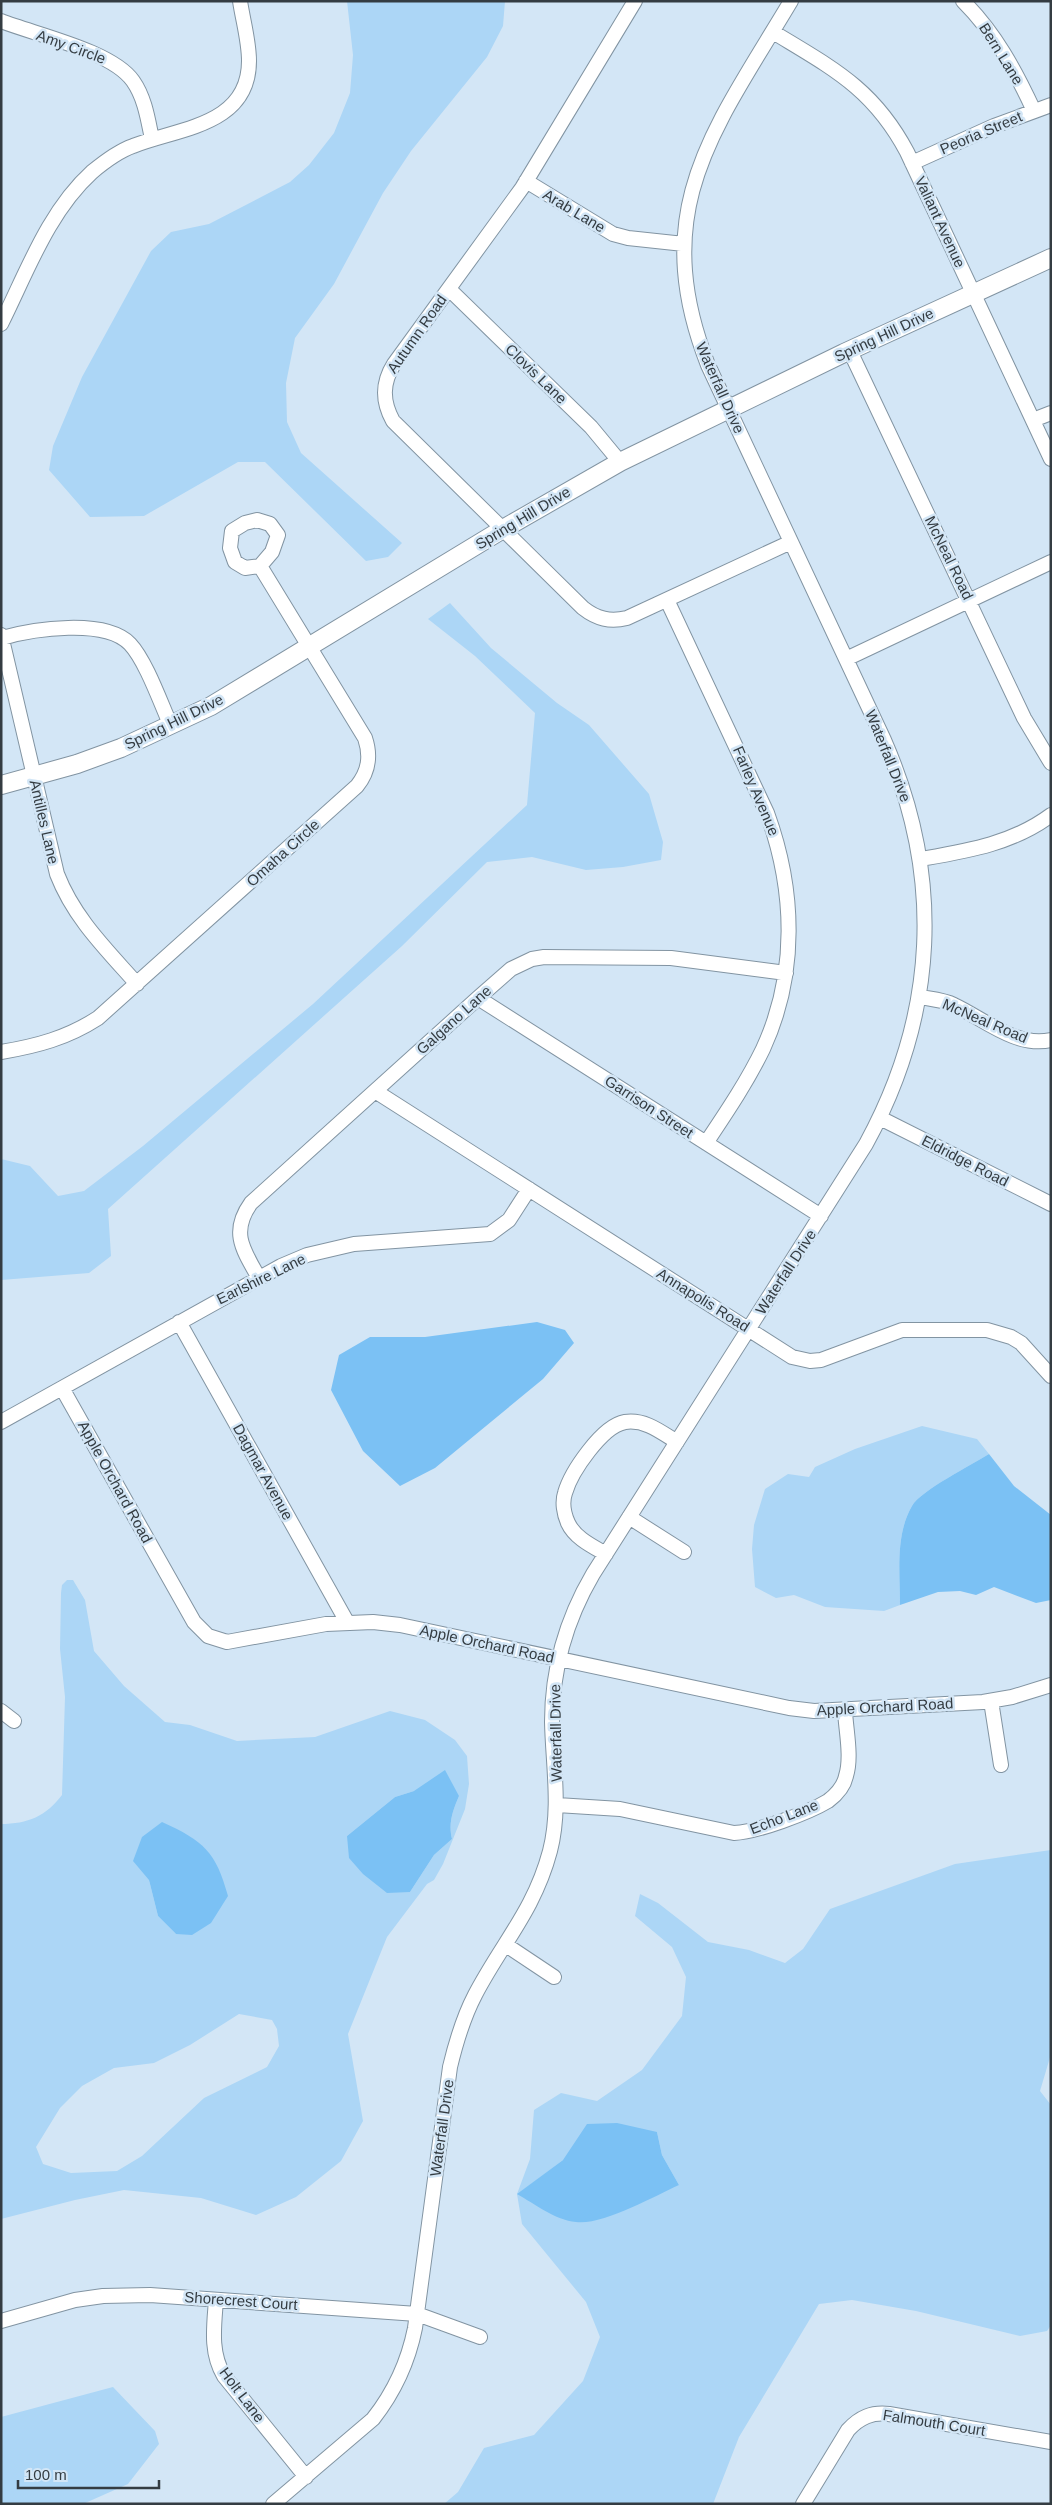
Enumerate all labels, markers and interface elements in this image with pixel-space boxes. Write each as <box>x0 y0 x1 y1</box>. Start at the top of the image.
street label: Bern Lane <box>976 20 1027 88</box>
street label: Amy Circle <box>34 26 108 67</box>
street label: Peoria Street <box>937 107 1025 157</box>
street label: Valiant Avenue <box>912 173 969 270</box>
street label: Arab Lane <box>540 185 608 236</box>
street label: Autumn Road <box>383 291 450 376</box>
street label: Spring Hill Drive <box>831 304 936 365</box>
street label: Clovis Lane <box>502 340 570 407</box>
street label: Waterfall Drive <box>693 340 748 436</box>
street label: Spring Hill Drive <box>472 483 573 553</box>
street label: McNeal Road <box>922 513 977 602</box>
street label: Spring Hill Drive <box>122 690 226 753</box>
street label: Waterfall Drive <box>862 707 915 804</box>
street label: Farley Avenue <box>730 743 783 838</box>
street label: Antilles Lane <box>27 778 62 866</box>
street label: Omaha Circle <box>243 816 322 890</box>
street label: Galgano Lane <box>413 982 494 1057</box>
street label: McNeal Road <box>940 995 1030 1046</box>
street label: Garrison Street <box>602 1072 697 1142</box>
street label: Eldridge Road <box>919 1131 1011 1190</box>
street label: Waterfall Drive <box>752 1226 819 1317</box>
street label: Earlshire Lane <box>214 1250 308 1307</box>
street label: Annapolis Road <box>654 1264 753 1335</box>
street label: Apple Orchard Road <box>75 1418 156 1546</box>
street label: Dagmar Avenue <box>230 1421 297 1523</box>
street label: Apple Orchard Road <box>418 1621 556 1666</box>
street label: Waterfall Drive <box>546 1684 565 1782</box>
street label: Apple Orchard Road <box>816 1694 954 1719</box>
street label: Echo Lane <box>747 1796 820 1837</box>
street label: Waterfall Drive <box>426 2078 457 2178</box>
street label: Shorecrest Court <box>184 2288 299 2313</box>
street label: Holt Lane <box>216 2364 269 2425</box>
street label: Falmouth Court <box>882 2406 987 2439</box>
scale bar <box>18 2458 159 2490</box>
text: 100 m <box>25 2466 67 2483</box>

